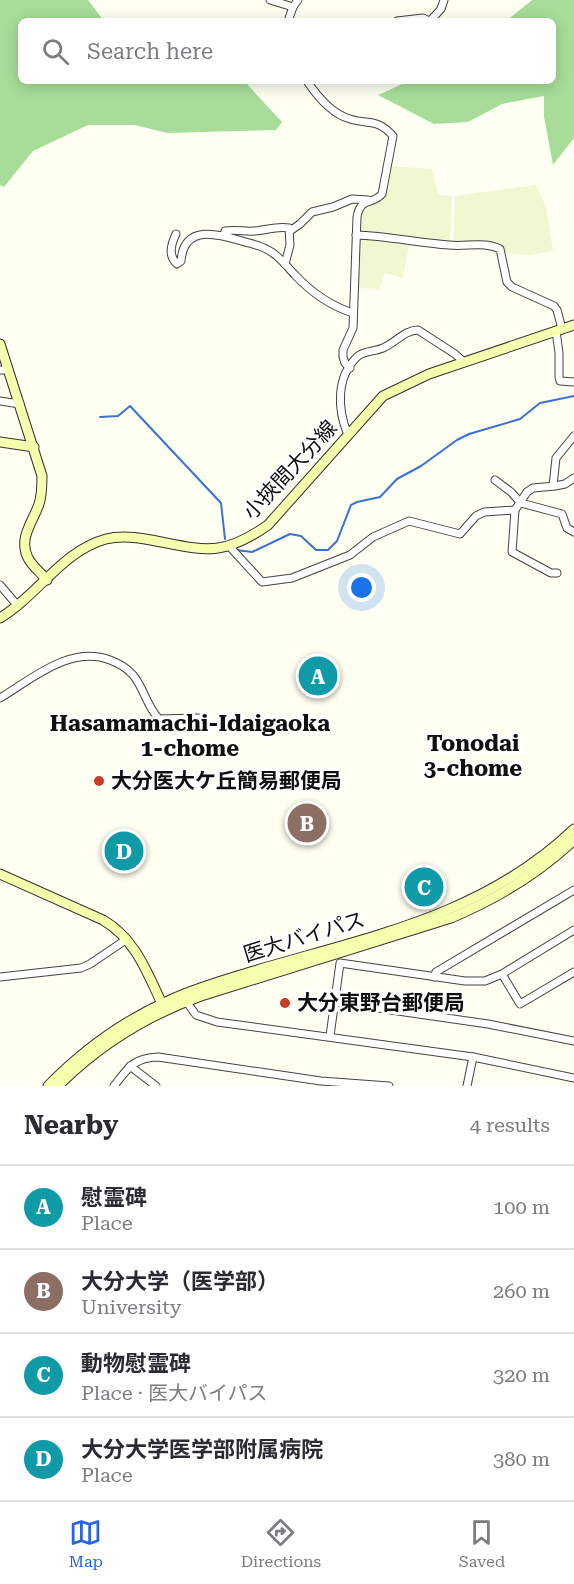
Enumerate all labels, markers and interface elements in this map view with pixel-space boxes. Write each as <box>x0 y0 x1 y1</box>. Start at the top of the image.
search box <box>18 18 556 84</box>
icon: search <box>39 35 72 68</box>
text: Search here <box>87 39 213 64</box>
street label: 小挾間大分線 <box>238 416 342 524</box>
your location <box>347 573 376 602</box>
pin: A <box>298 654 338 698</box>
district label: Hasamamachi-Idaigaoka 1-chome <box>50 711 330 761</box>
district label: Tonodai 3-chome <box>424 731 522 781</box>
place label: 大分医大ケ丘簡易郵便局 <box>111 769 342 793</box>
marker: 大分医大ケ丘簡易郵便局 <box>92 774 106 788</box>
pin: B <box>288 800 326 846</box>
pin: D <box>104 828 144 874</box>
pin: C <box>404 864 444 910</box>
street label: 医大バイパス <box>240 907 368 967</box>
place label: 大分東野台郵便局 <box>297 991 465 1015</box>
marker: 大分東野台郵便局 <box>278 996 292 1010</box>
text: Nearby <box>24 1110 118 1140</box>
text: 4 results <box>470 1113 550 1137</box>
text: 慰霊碑 <box>81 1185 147 1210</box>
text: A <box>36 1195 51 1219</box>
text: 100 m <box>493 1195 550 1219</box>
text: Place <box>81 1211 133 1235</box>
text: 大分大学（医学部） <box>81 1269 279 1294</box>
text: B <box>36 1279 51 1303</box>
text: 260 m <box>493 1279 550 1303</box>
text: University <box>81 1295 182 1319</box>
text: 動物慰霊碑 <box>81 1351 191 1376</box>
text: C <box>37 1363 51 1387</box>
text: 320 m <box>493 1363 550 1387</box>
text: Place · 医大バイパス <box>81 1381 267 1405</box>
text: 大分大学医学部附属病院 <box>81 1437 323 1462</box>
text: D <box>35 1447 52 1471</box>
text: 380 m <box>493 1447 550 1471</box>
text: Place <box>81 1463 133 1487</box>
tab: Map <box>69 1516 103 1571</box>
tab: Directions <box>241 1516 321 1571</box>
tab: Saved <box>459 1516 505 1571</box>

